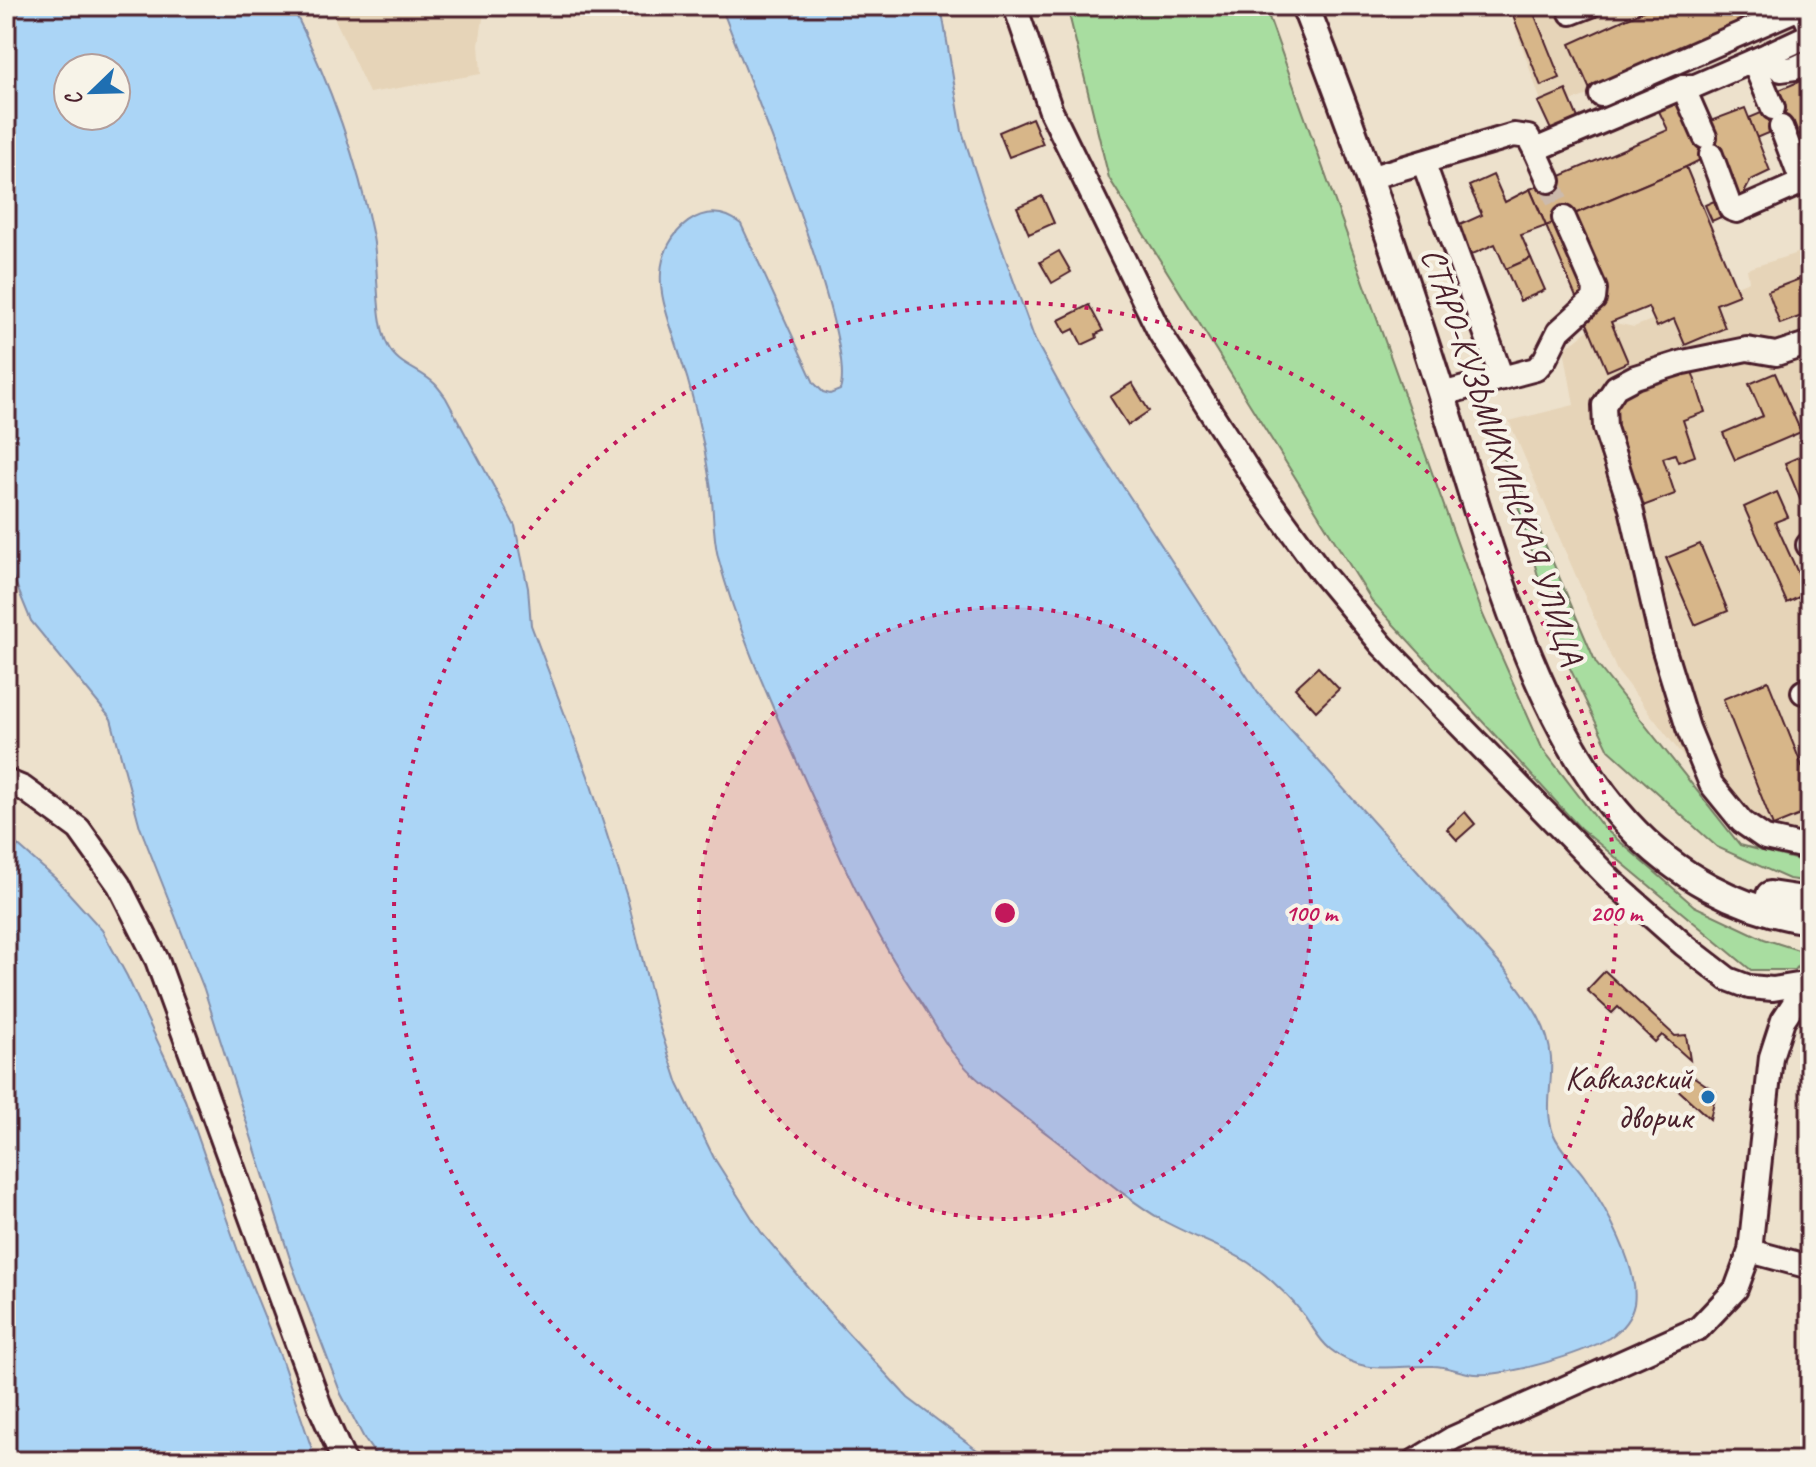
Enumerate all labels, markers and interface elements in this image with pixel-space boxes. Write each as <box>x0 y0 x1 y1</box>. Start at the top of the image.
north arrow <box>52 52 132 132</box>
text: С <box>58 86 90 110</box>
street label: СТАРО-КУЗЬМИХИНСКАЯ УЛИЦА <box>1411 242 1595 671</box>
text: 100 m <box>1285 898 1339 928</box>
text: 200 m <box>1590 898 1644 928</box>
centre of rings <box>991 899 1019 927</box>
place label: Кавказский дворик <box>1565 1056 1695 1138</box>
marker: Кавказский дворик <box>1699 1088 1717 1106</box>

